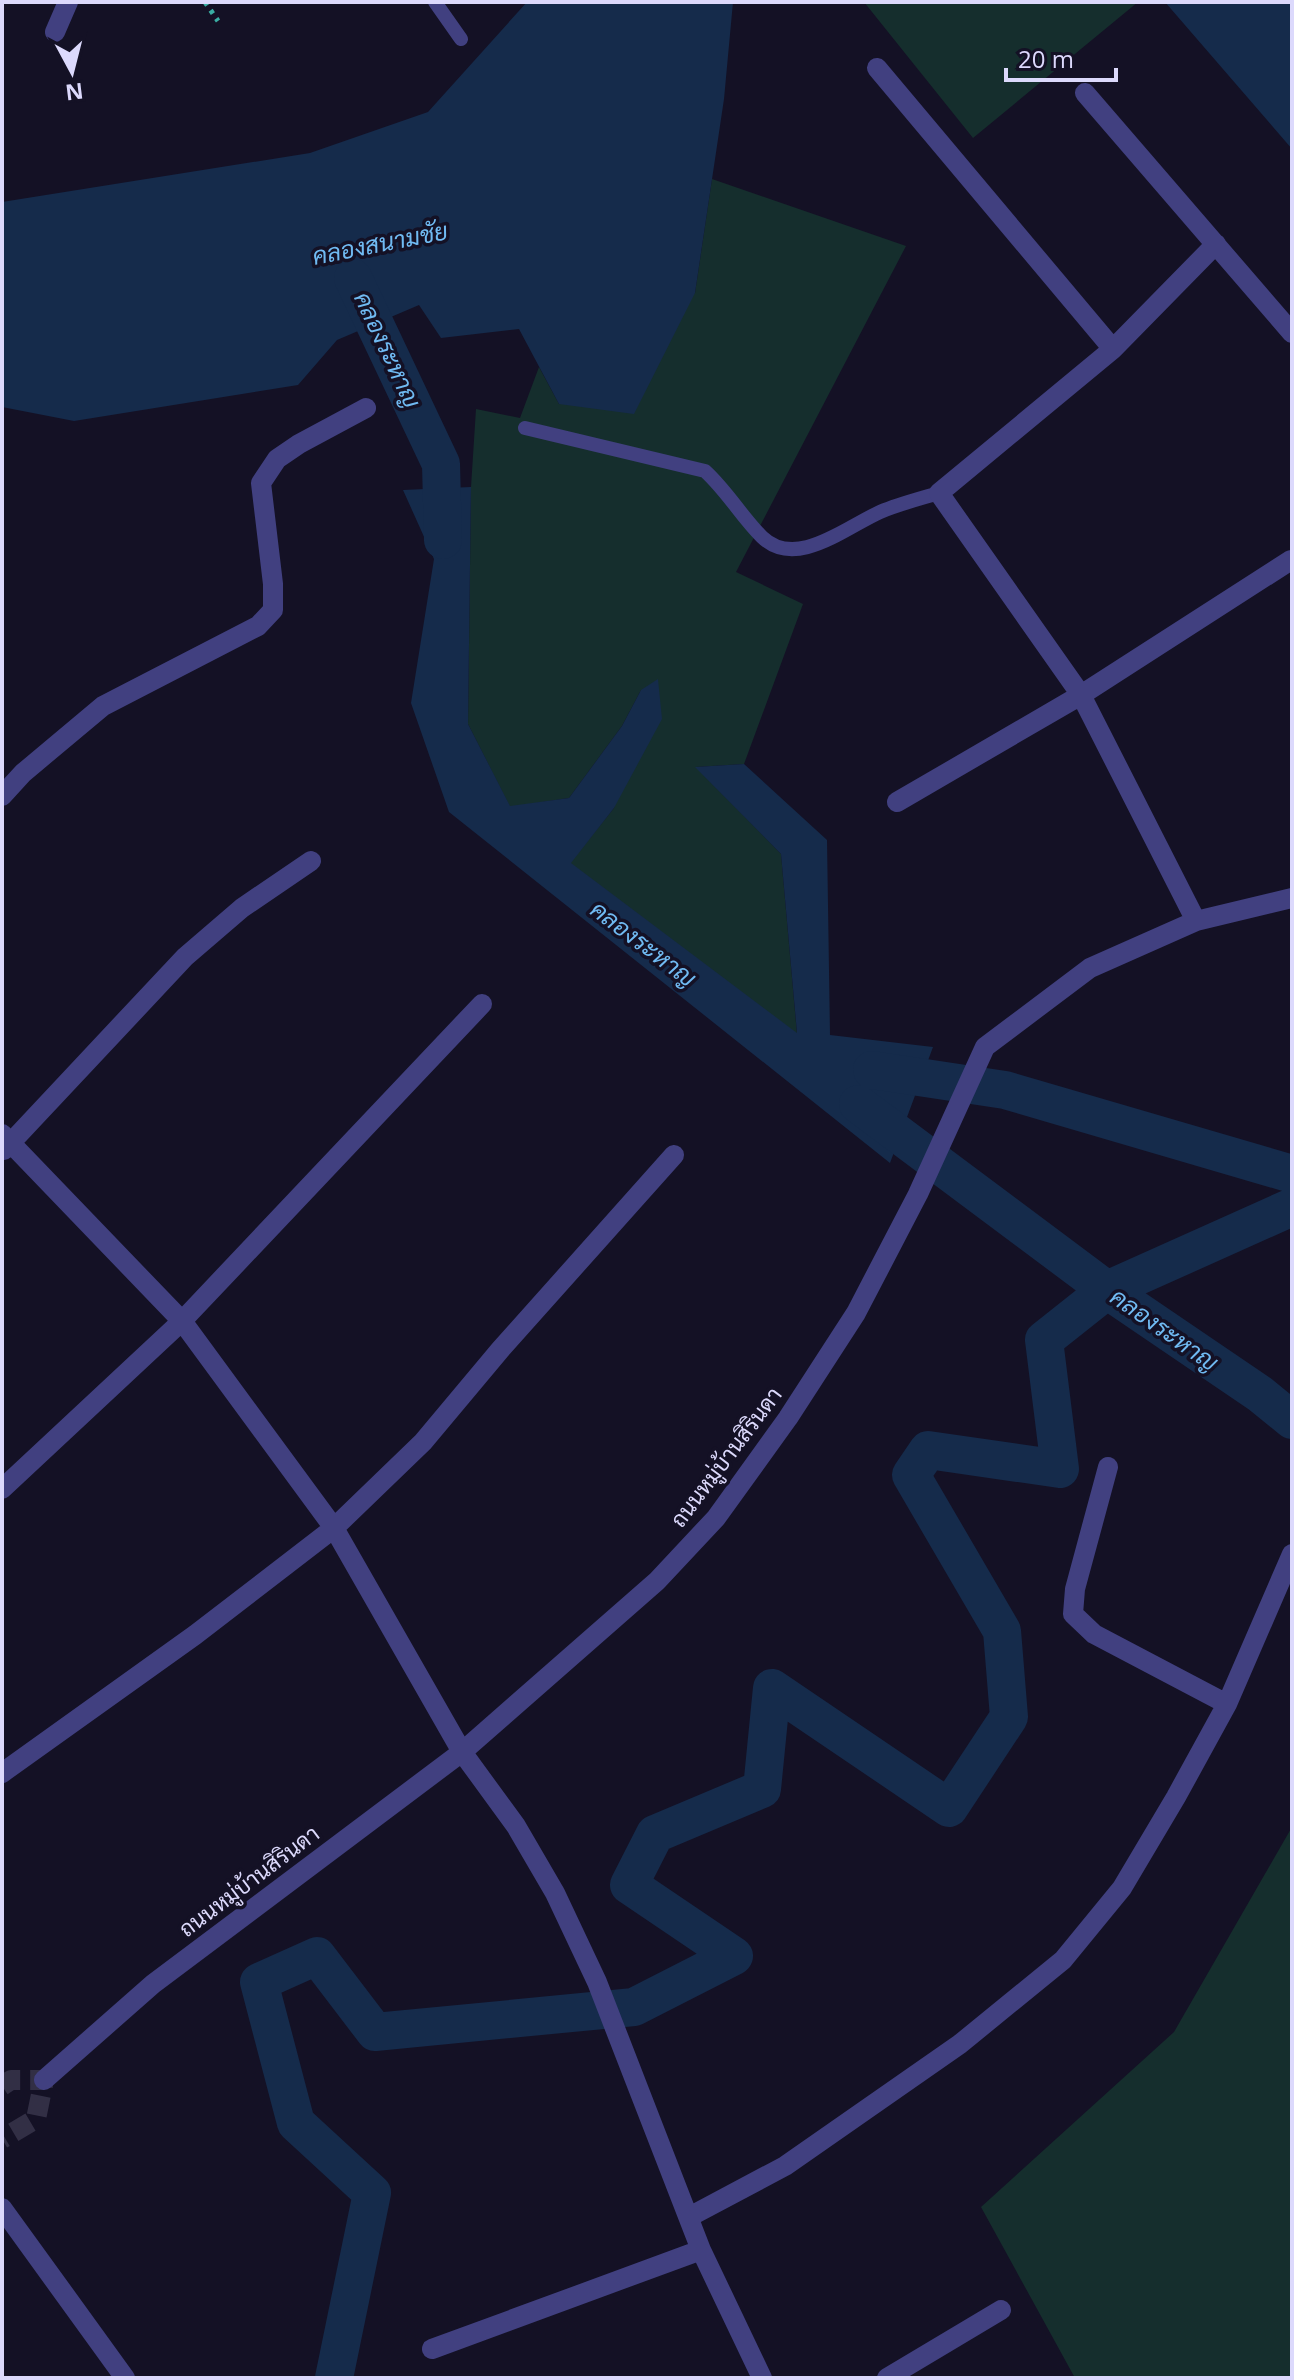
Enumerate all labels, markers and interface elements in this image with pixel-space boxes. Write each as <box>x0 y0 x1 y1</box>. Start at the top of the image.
north arrow <box>32 32 112 112</box>
scale bar <box>1006 32 1116 82</box>
text: 20 m <box>1018 42 1074 75</box>
text: N <box>64 77 85 109</box>
water label: คลองสนามชัย <box>309 213 450 272</box>
water label: คลองระหาญ <box>347 286 430 413</box>
water label: คลองระหาญ <box>584 892 704 994</box>
water label: คลองระหาญ <box>1104 1280 1225 1378</box>
street label: ถนนหมู่บ้านสิรินดา <box>663 1380 789 1534</box>
street label: ถนนหมู่บ้านสิรินดา <box>172 1818 326 1944</box>

